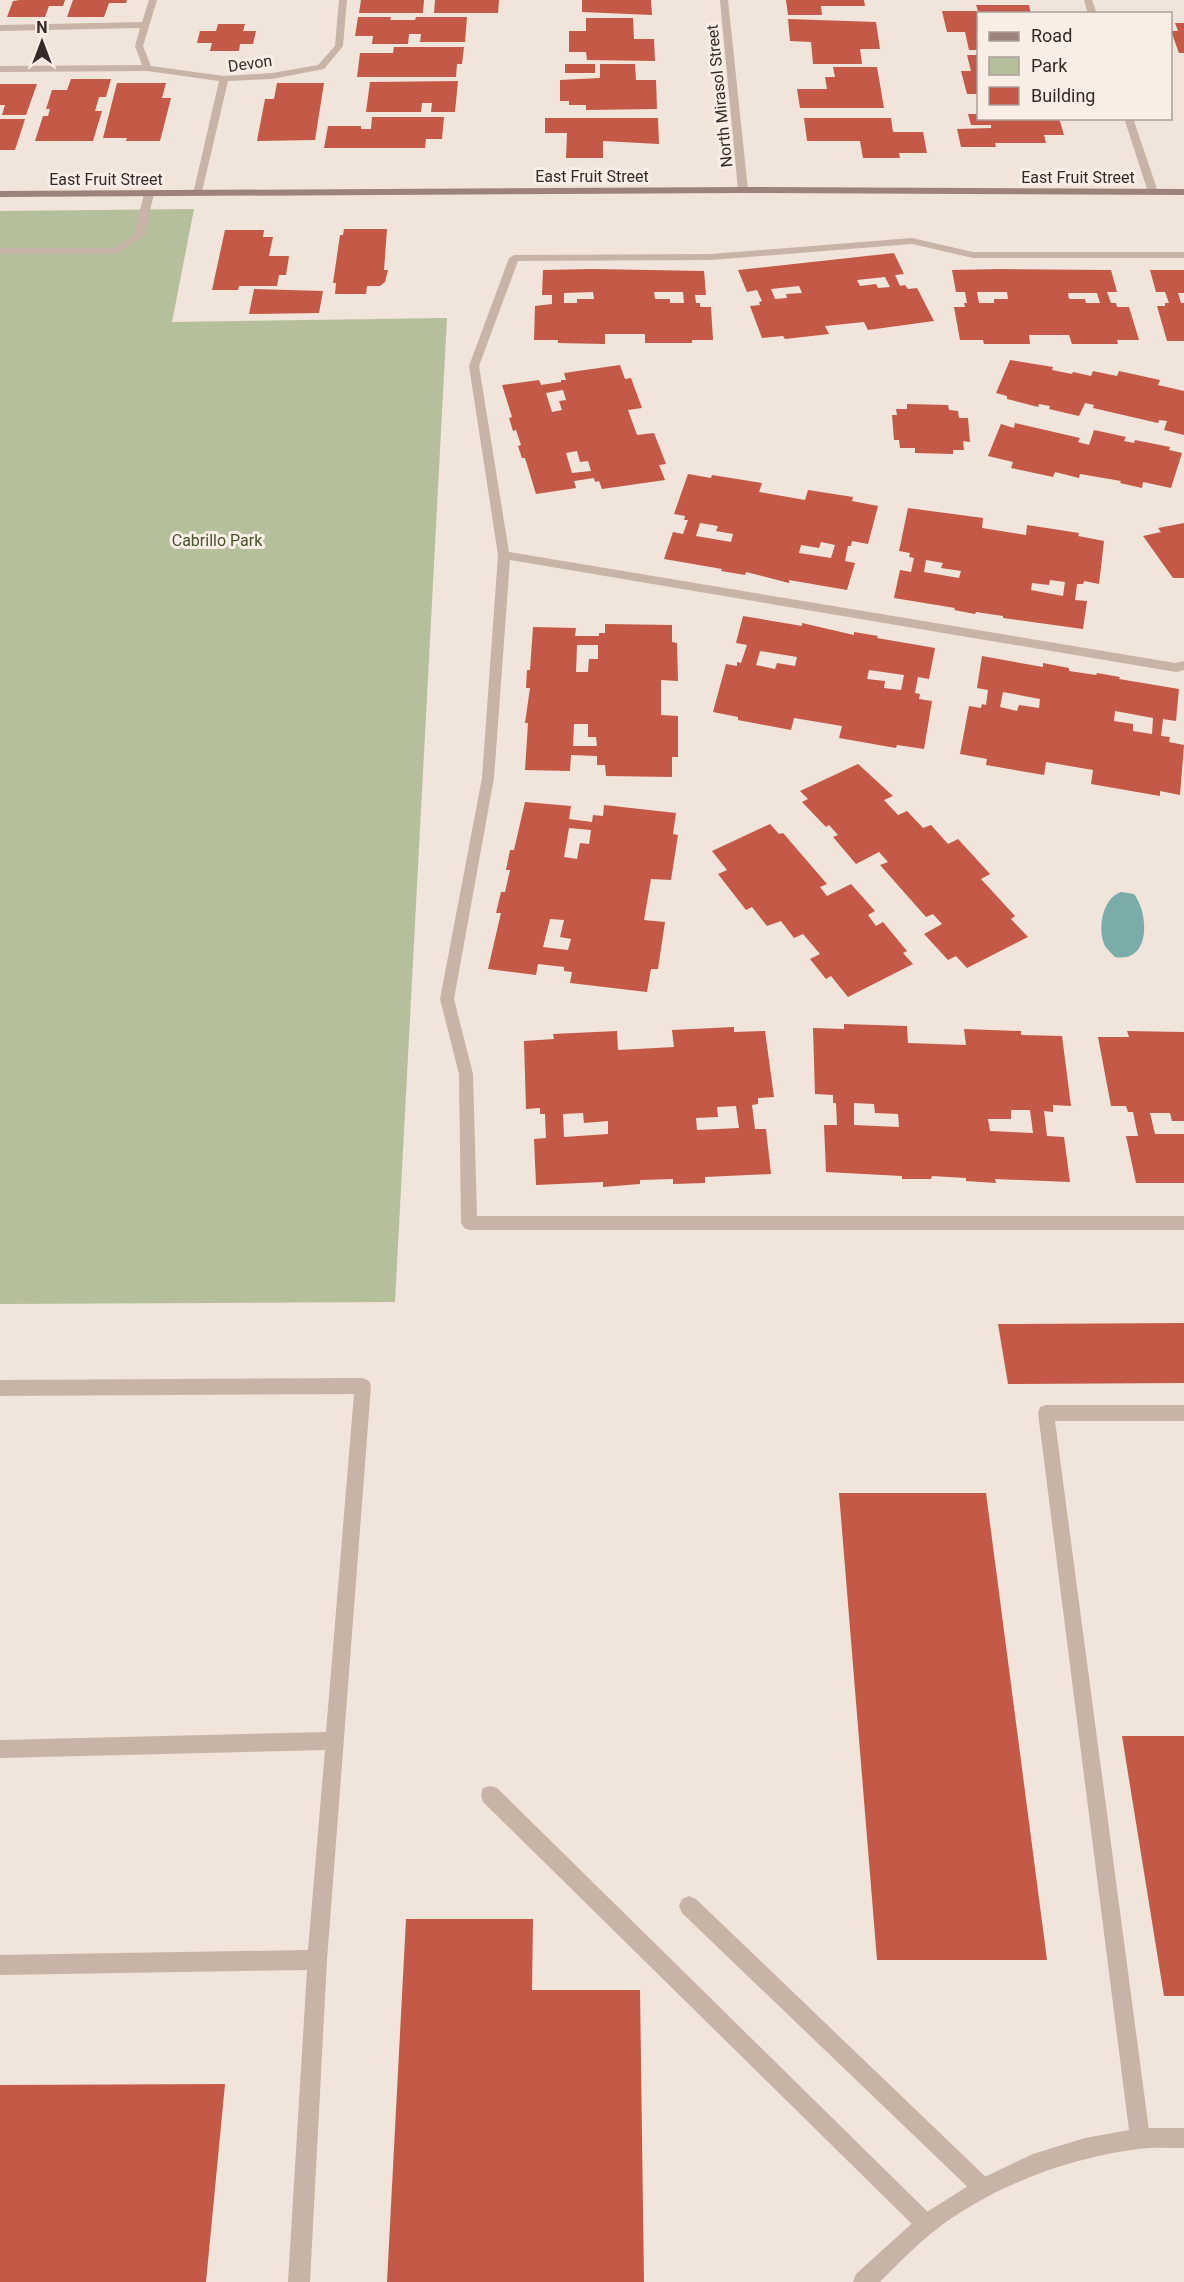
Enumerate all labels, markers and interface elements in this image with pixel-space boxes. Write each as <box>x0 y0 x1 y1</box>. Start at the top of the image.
north arrow <box>12 12 72 72</box>
legend <box>977 12 1172 120</box>
text: N <box>36 18 48 37</box>
street label: North Mirasol Street <box>703 24 736 168</box>
text: Road <box>1031 25 1072 46</box>
street label: Devon <box>227 51 273 76</box>
text: Park <box>1031 55 1068 76</box>
text: Building <box>1031 85 1095 106</box>
street label: East Fruit Street <box>535 167 649 186</box>
street label: East Fruit Street <box>1021 168 1135 187</box>
street label: East Fruit Street <box>49 170 163 189</box>
park label: Cabrillo Park <box>172 531 263 550</box>

